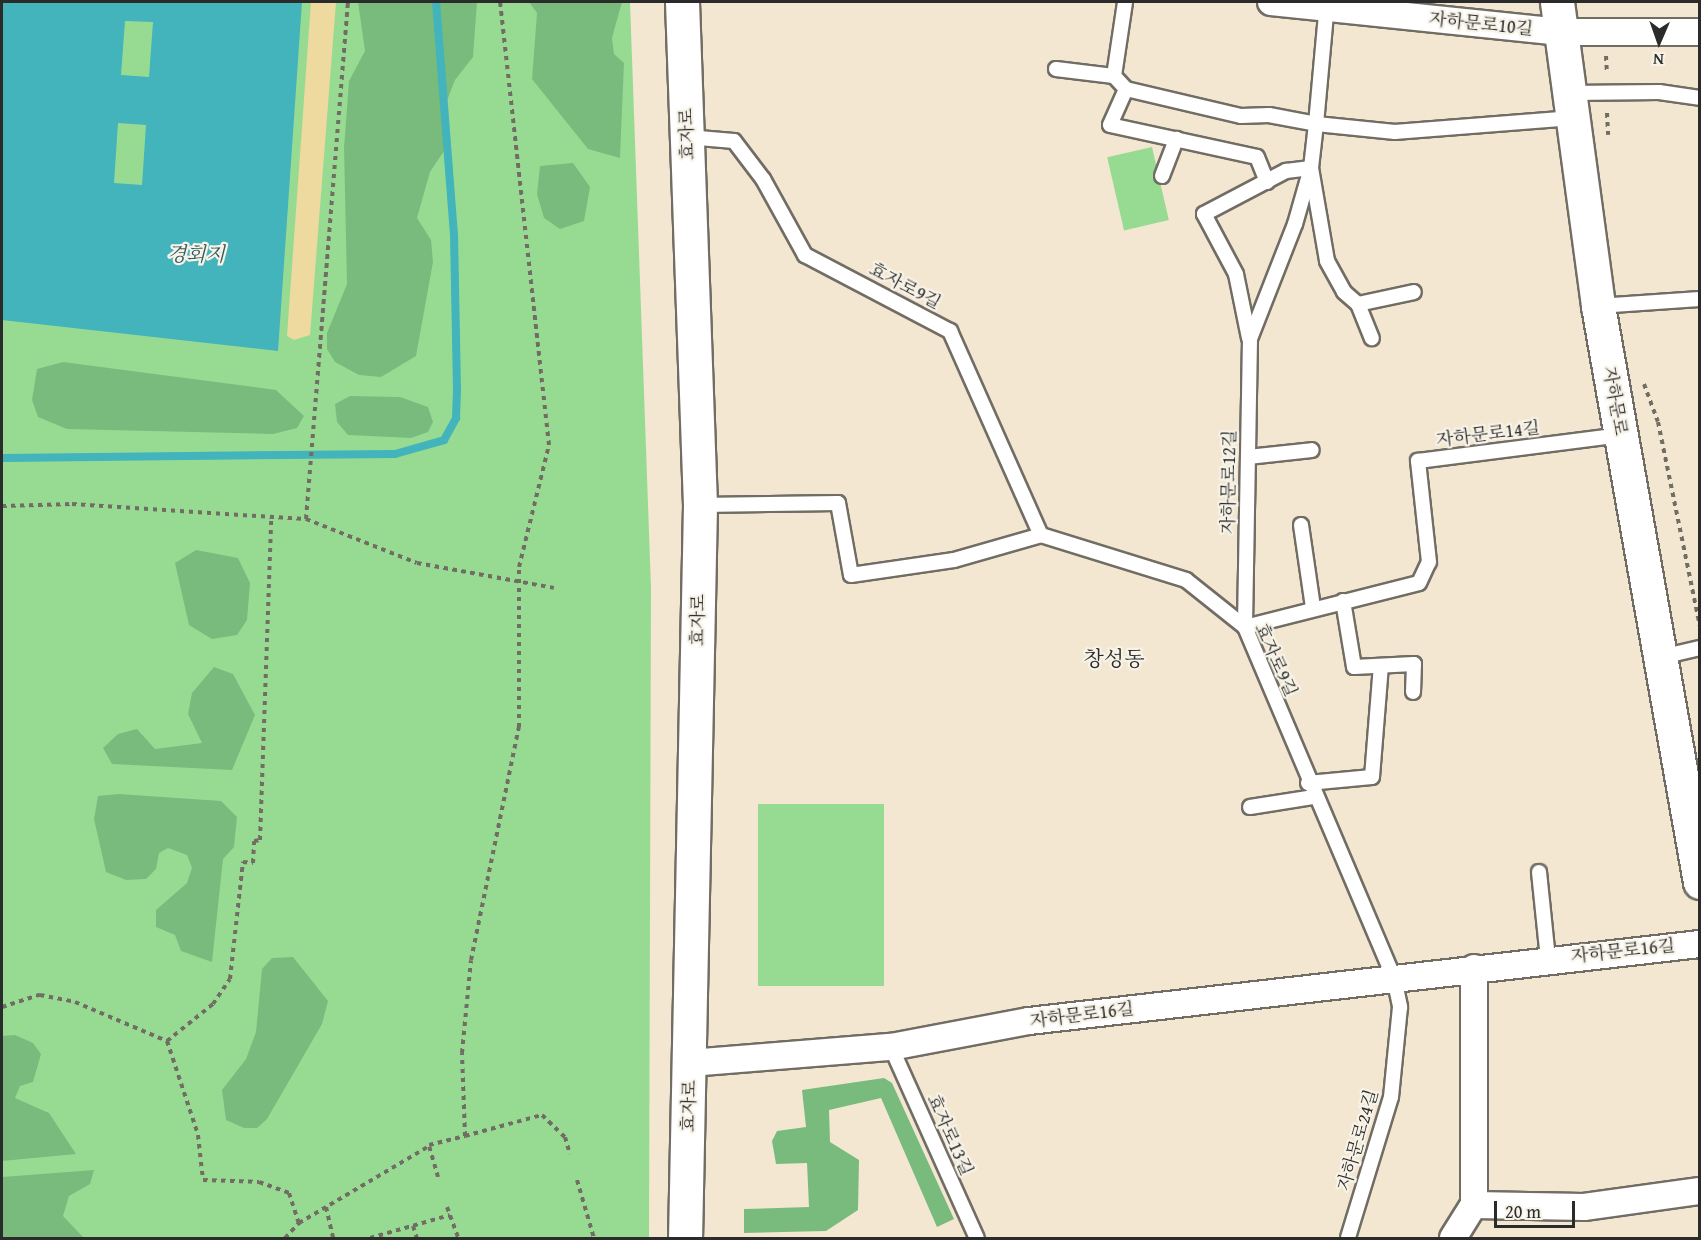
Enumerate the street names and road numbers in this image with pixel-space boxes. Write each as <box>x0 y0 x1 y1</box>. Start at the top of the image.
street label: 자하문로10길 <box>1428 8 1534 40</box>
street label: 효자로 <box>675 108 699 160</box>
street label: 효자로9길 <box>865 258 945 314</box>
street label: 자하문로 <box>1598 365 1632 437</box>
street label: 자하문로14길 <box>1435 417 1541 451</box>
street label: 자하문로12길 <box>1217 430 1241 534</box>
street label: 효자로 <box>687 594 709 646</box>
street label: 효자로9길 <box>1250 620 1302 700</box>
street label: 자하문로16길 <box>1570 935 1676 967</box>
street label: 자하문로16길 <box>1029 998 1135 1032</box>
street label: 효자로 <box>677 1080 701 1132</box>
street label: 자하문로24길 <box>1333 1087 1383 1193</box>
street label: 효자로13길 <box>922 1091 978 1179</box>

